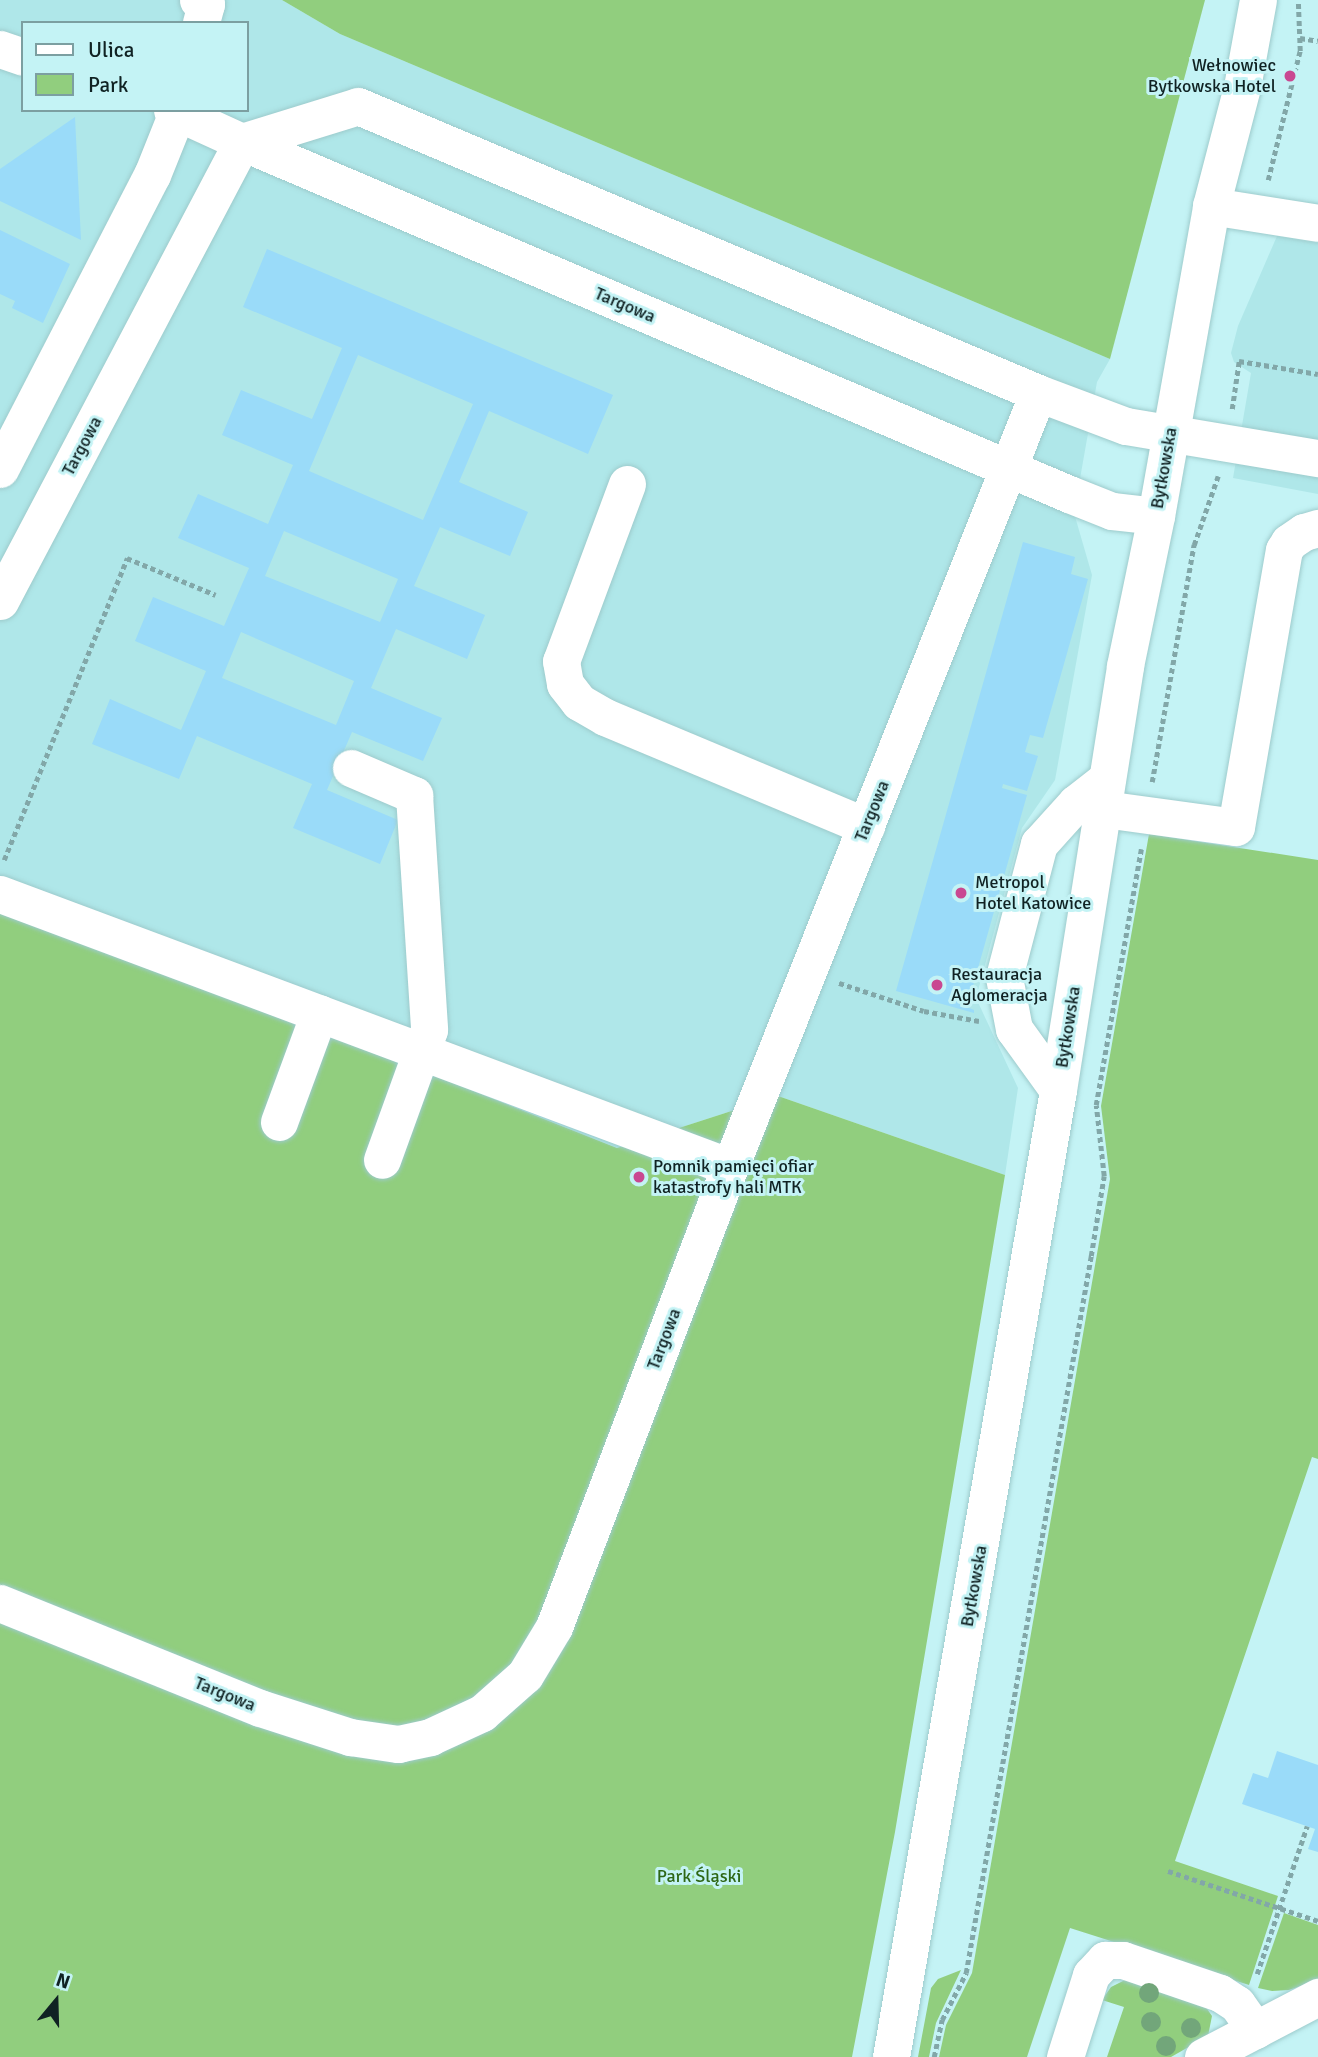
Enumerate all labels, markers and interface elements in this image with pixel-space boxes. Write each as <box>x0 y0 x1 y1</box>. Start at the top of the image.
legend <box>21 21 248 112</box>
text: Ulica <box>88 37 134 63</box>
place label: Wełnowiec Bytkowska Hotel <box>1148 55 1276 98</box>
marker: Wełnowiec Bytkowska Hotel <box>1282 68 1298 84</box>
text: Park <box>88 72 128 98</box>
street label: Targowa <box>591 283 659 327</box>
street label: Targowa <box>57 413 107 479</box>
street label: Bytkowska <box>1146 426 1182 510</box>
street label: Targowa <box>850 777 894 845</box>
place label: Metropol Hotel Katowice <box>975 872 1091 914</box>
marker: Metropol Hotel Katowice <box>953 885 969 901</box>
place label: Restauracja Aglomeracja <box>951 964 1048 1006</box>
marker: Restauracja Aglomeracja <box>929 977 945 993</box>
street label: Bytkowska <box>1051 985 1085 1069</box>
place label: Pomnik pamięci ofiar katastrofy hali MTK <box>653 1156 814 1198</box>
marker: Pomnik pamięci ofiar katastrofy hali MTK <box>631 1169 647 1185</box>
street label: Targowa <box>642 1305 686 1373</box>
street label: Bytkowska <box>956 1544 992 1628</box>
street label: Targowa <box>191 1672 259 1716</box>
park label: Park Śląski <box>657 1865 741 1887</box>
north arrow <box>21 1966 91 2036</box>
text: N <box>53 1968 73 1995</box>

